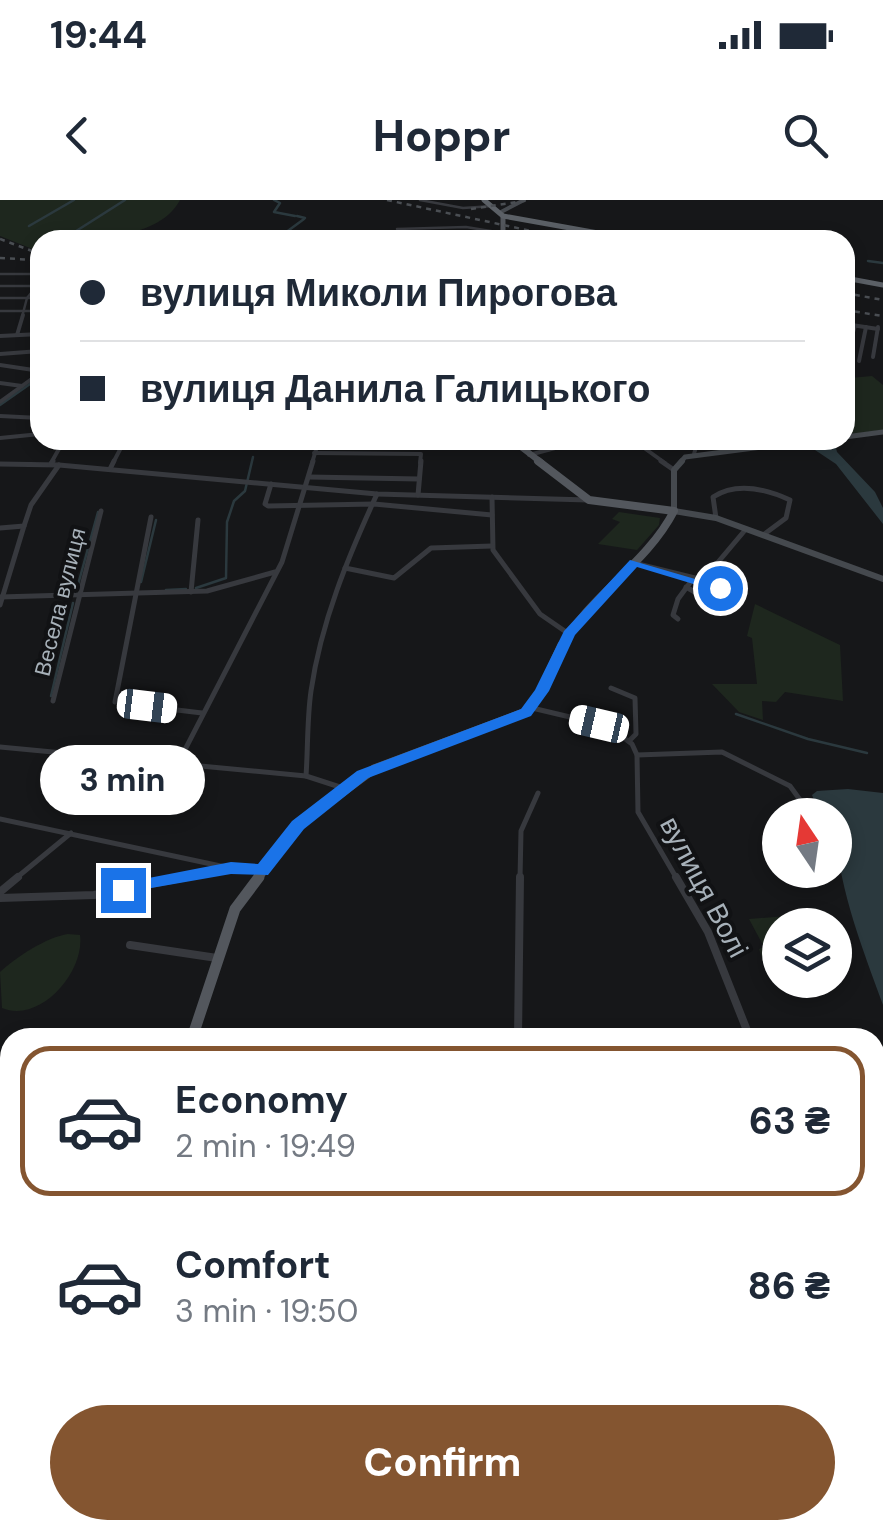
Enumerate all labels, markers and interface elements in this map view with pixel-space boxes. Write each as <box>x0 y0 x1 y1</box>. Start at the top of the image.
text: 19:44 <box>50 10 147 60</box>
text: Hoppr <box>373 106 510 165</box>
icon: back <box>50 108 105 163</box>
icon: search <box>778 108 833 163</box>
text: вулиця Миколи Пирогова <box>140 268 617 318</box>
text: вулиця Данила Галицького <box>140 364 650 414</box>
street label: Весела вулиця <box>28 525 92 679</box>
route start <box>698 566 743 611</box>
car <box>115 687 179 725</box>
car <box>566 703 632 745</box>
callout: 3 min <box>41 745 206 815</box>
text: 3 min <box>80 759 165 801</box>
north arrow <box>762 798 852 888</box>
map controls <box>762 798 852 998</box>
street label: вулиця Волі <box>651 810 757 964</box>
route end <box>101 868 146 913</box>
button: layers <box>762 908 852 998</box>
text: Economy <box>175 1075 348 1125</box>
icon: car <box>55 1076 145 1166</box>
text: 63 ₴ <box>749 1096 830 1146</box>
text: 2 min · 19:49 <box>175 1125 356 1167</box>
text: Comfort <box>175 1240 331 1290</box>
icon: car <box>55 1241 145 1331</box>
text: 86 ₴ <box>748 1261 830 1311</box>
text: 3 min · 19:50 <box>175 1290 358 1332</box>
button: Confirm <box>50 1405 835 1520</box>

